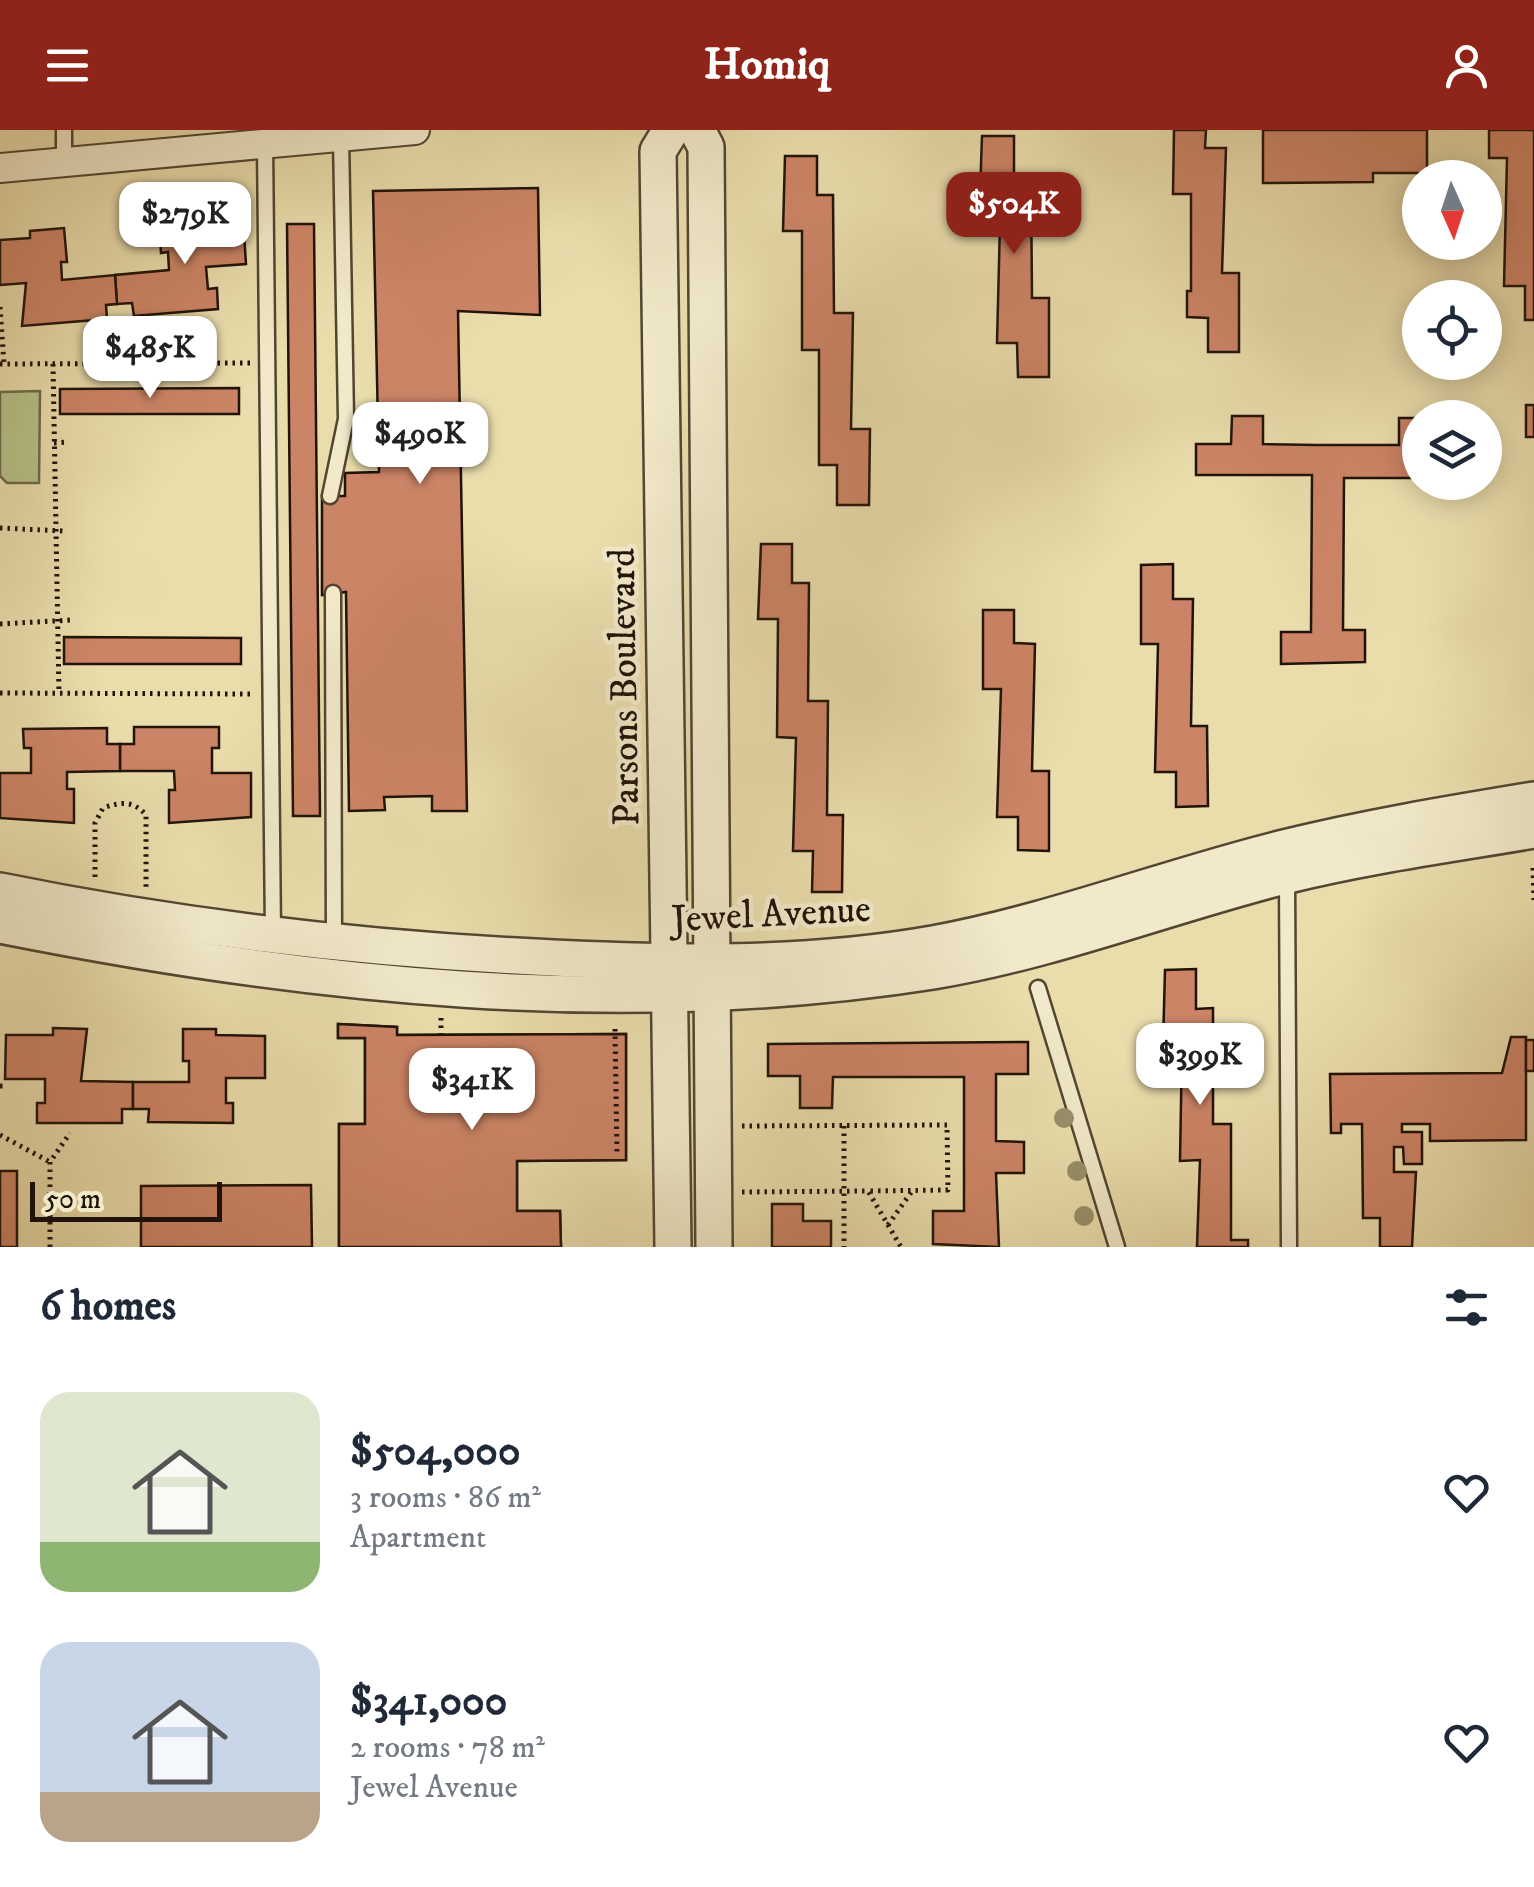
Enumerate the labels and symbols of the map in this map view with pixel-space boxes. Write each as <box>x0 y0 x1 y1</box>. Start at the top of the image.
north arrow <box>1402 160 1502 260</box>
pin: $504K <box>944 172 1084 257</box>
pin: $279K <box>115 182 255 267</box>
pin: $485K <box>80 316 220 401</box>
pin: $490K <box>350 402 490 487</box>
street label: Parsons Boulevard <box>599 548 651 826</box>
street label: Jewel Avenue <box>667 886 872 944</box>
pin: $399K <box>1130 1023 1270 1108</box>
pin: $341K <box>402 1048 542 1133</box>
scale bar <box>30 1177 222 1222</box>

